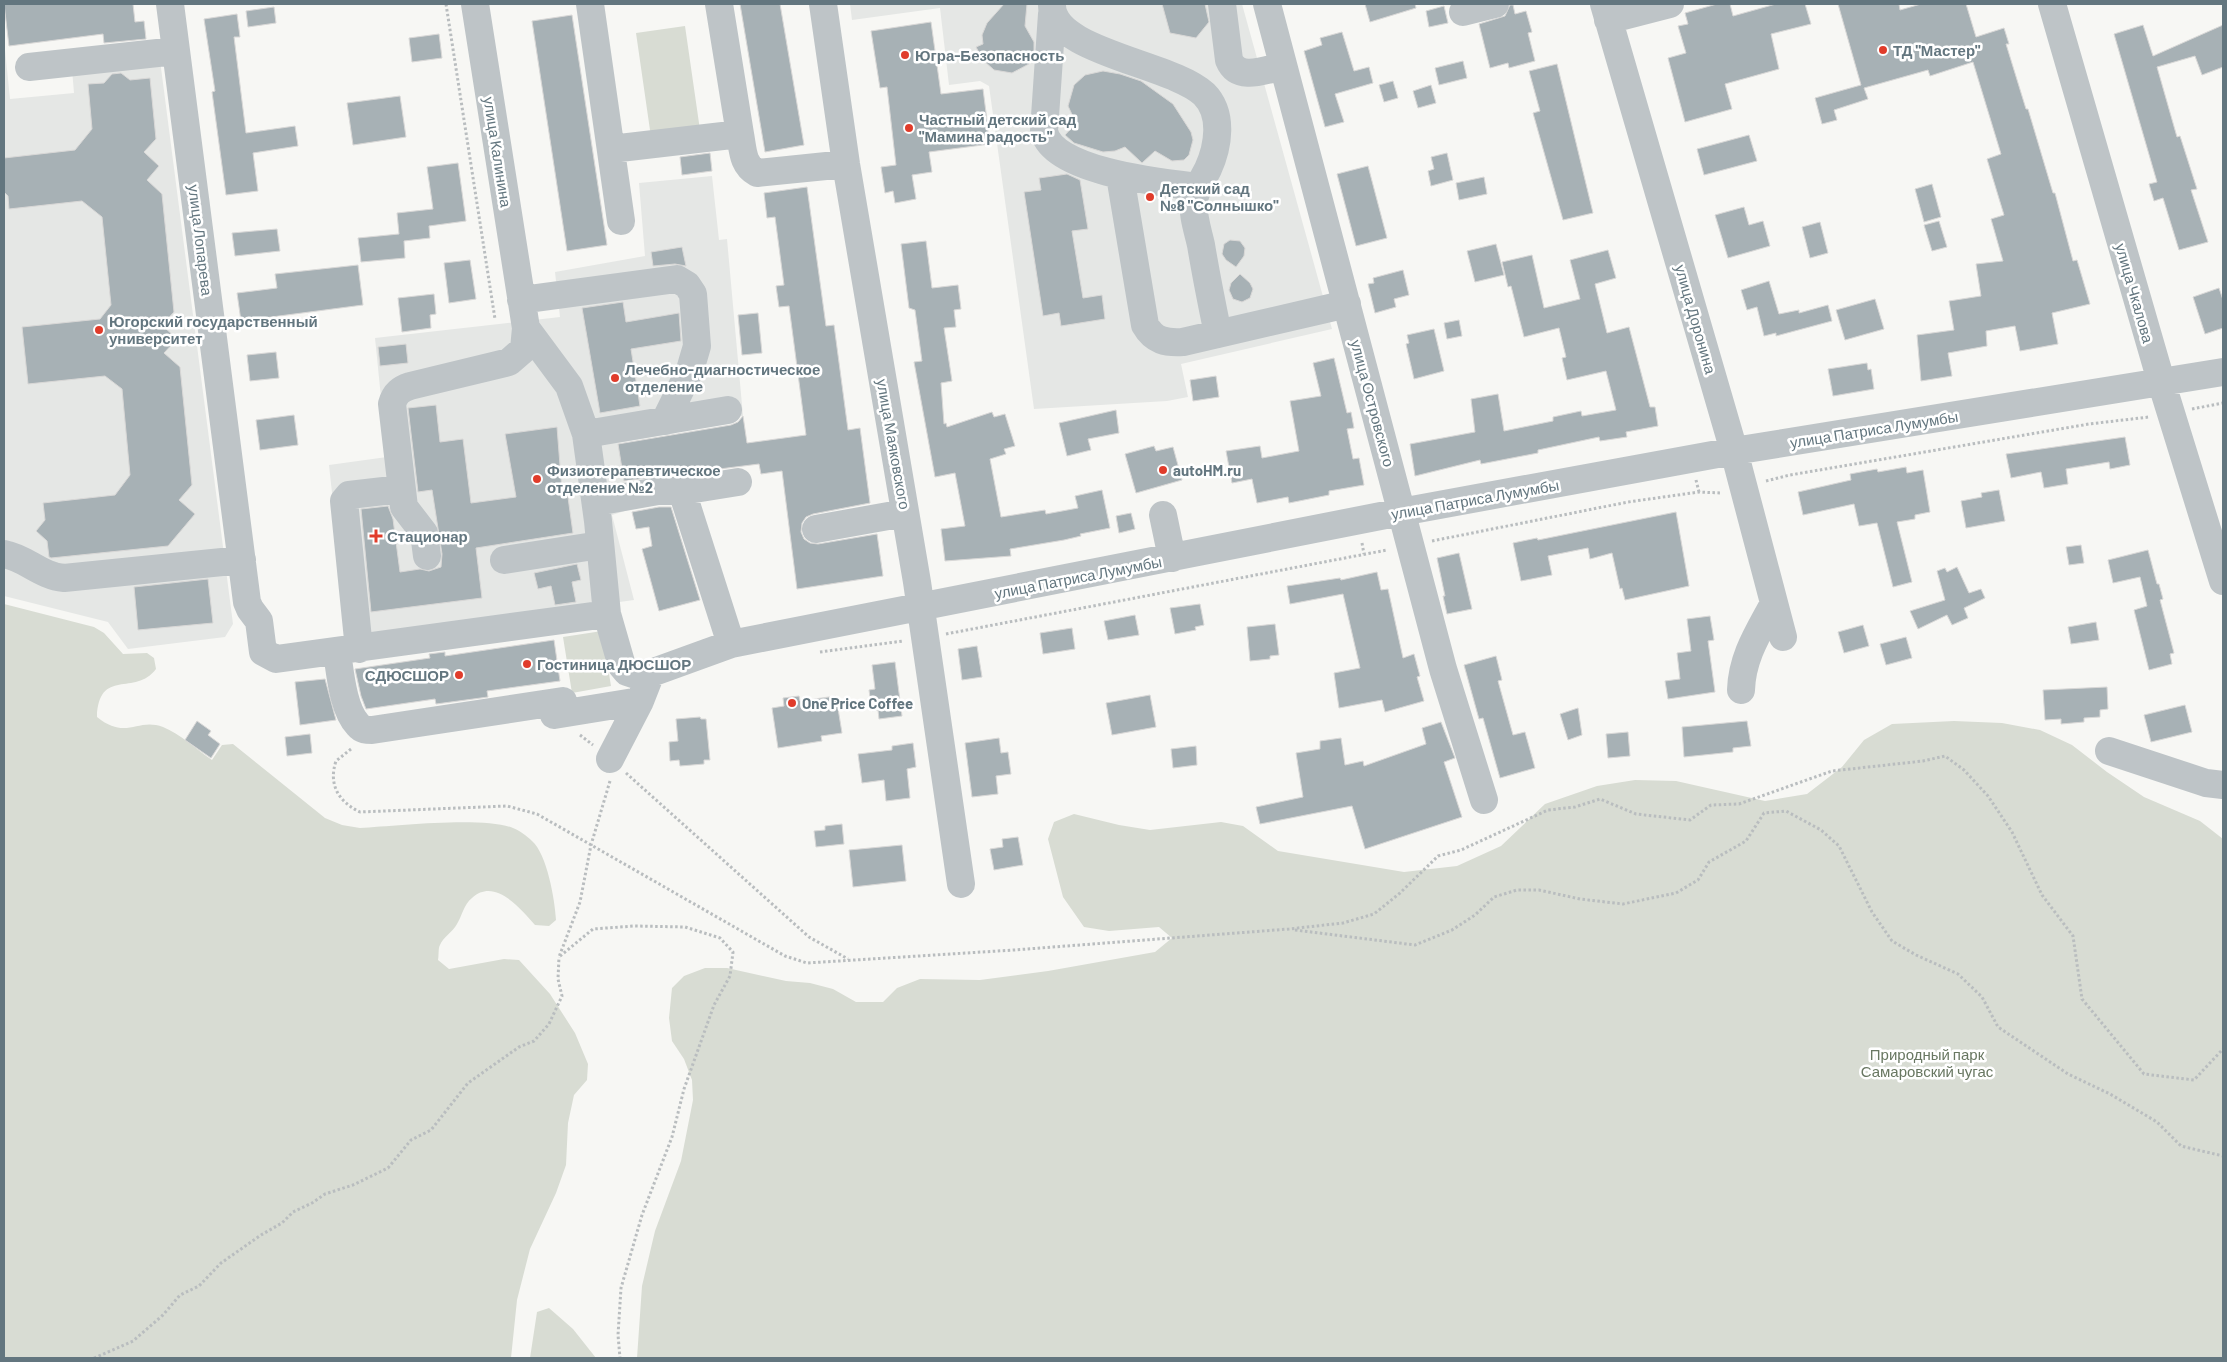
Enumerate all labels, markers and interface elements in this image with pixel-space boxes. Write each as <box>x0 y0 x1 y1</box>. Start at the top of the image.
place label: ТД "Мастер" <box>1893 41 1981 59</box>
marker: ТД "Мастер" <box>1877 44 1889 56</box>
place label: Югра-Безопасность <box>915 46 1064 64</box>
marker: Югра-Безопасность <box>899 49 911 61</box>
street label: улица Калинина <box>480 95 516 209</box>
place label: Частный детский сад "Мамина радость" <box>919 110 1077 145</box>
marker: Частный детский сад "Мамина радость" <box>903 122 915 134</box>
place label: Детский сад №8 "Солнышко" <box>1160 179 1279 214</box>
street label: улица Лопарева <box>185 183 217 297</box>
marker: Детский сад №8 "Солнышко" <box>1144 191 1156 203</box>
street label: улица Чкалова <box>2112 241 2158 346</box>
street label: улица Доронина <box>1672 262 1720 376</box>
place label: Югорский государственный университет <box>109 312 318 347</box>
marker: Югорский государственный университет <box>93 324 105 336</box>
street label: улица Островского <box>1347 337 1399 469</box>
place label: Лечебно-диагностическое отделение <box>625 360 820 395</box>
marker: Лечебно-диагностическое отделение <box>609 372 621 384</box>
street label: улица Маяковского <box>874 377 914 511</box>
street label: улица Патриса Лумумбы <box>1789 407 1959 451</box>
place label: Физиотерапевтическое отделение №2 <box>547 461 721 496</box>
place label: autoHM.ru <box>1173 461 1241 479</box>
marker: autoHM.ru <box>1157 464 1169 476</box>
marker: Физиотерапевтическое отделение №2 <box>531 473 543 485</box>
street label: улица Патриса Лумумбы <box>1390 475 1560 523</box>
place label: Стационар <box>387 527 468 545</box>
marker: Стационар <box>369 529 383 543</box>
street label: улица Патриса Лумумбы <box>993 552 1163 602</box>
place label: Гостиница ДЮСШОР <box>537 655 691 673</box>
marker: Гостиница ДЮСШОР <box>521 658 533 670</box>
place label: СДЮСШОР <box>365 666 449 684</box>
marker: СДЮСШОР <box>453 669 465 681</box>
place label: One Price Coffee <box>802 694 913 712</box>
marker: One Price Coffee <box>786 697 798 709</box>
park label: Природный парк Самаровский чугас <box>1861 1045 1994 1080</box>

